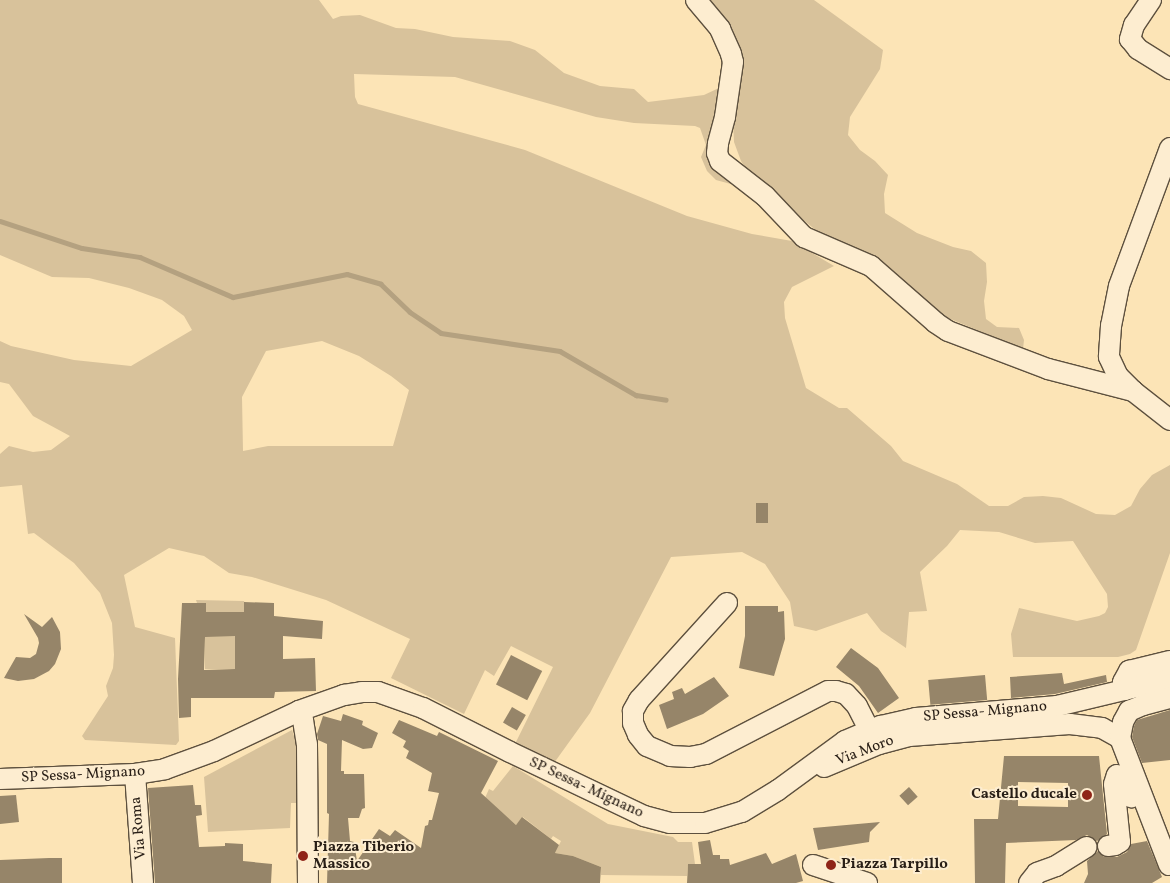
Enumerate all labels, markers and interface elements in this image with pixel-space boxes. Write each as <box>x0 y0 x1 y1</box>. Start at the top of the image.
street label: SP Sessa- Mignano <box>922 698 1048 726</box>
street label: Via Moro <box>834 732 896 770</box>
street label: SP Sessa- Mignano <box>526 754 646 822</box>
street label: SP Sessa- Mignano <box>20 763 146 787</box>
place label: Castello ducale <box>971 786 1077 804</box>
marker: Castello ducale <box>1081 789 1093 801</box>
street label: Via Roma <box>127 796 151 860</box>
place label: Piazza Tiberio Massico <box>313 838 414 873</box>
marker: Piazza Tiberio Massico <box>297 850 309 862</box>
place label: Piazza Tarpillo <box>841 856 948 874</box>
marker: Piazza Tarpillo <box>825 859 837 871</box>

